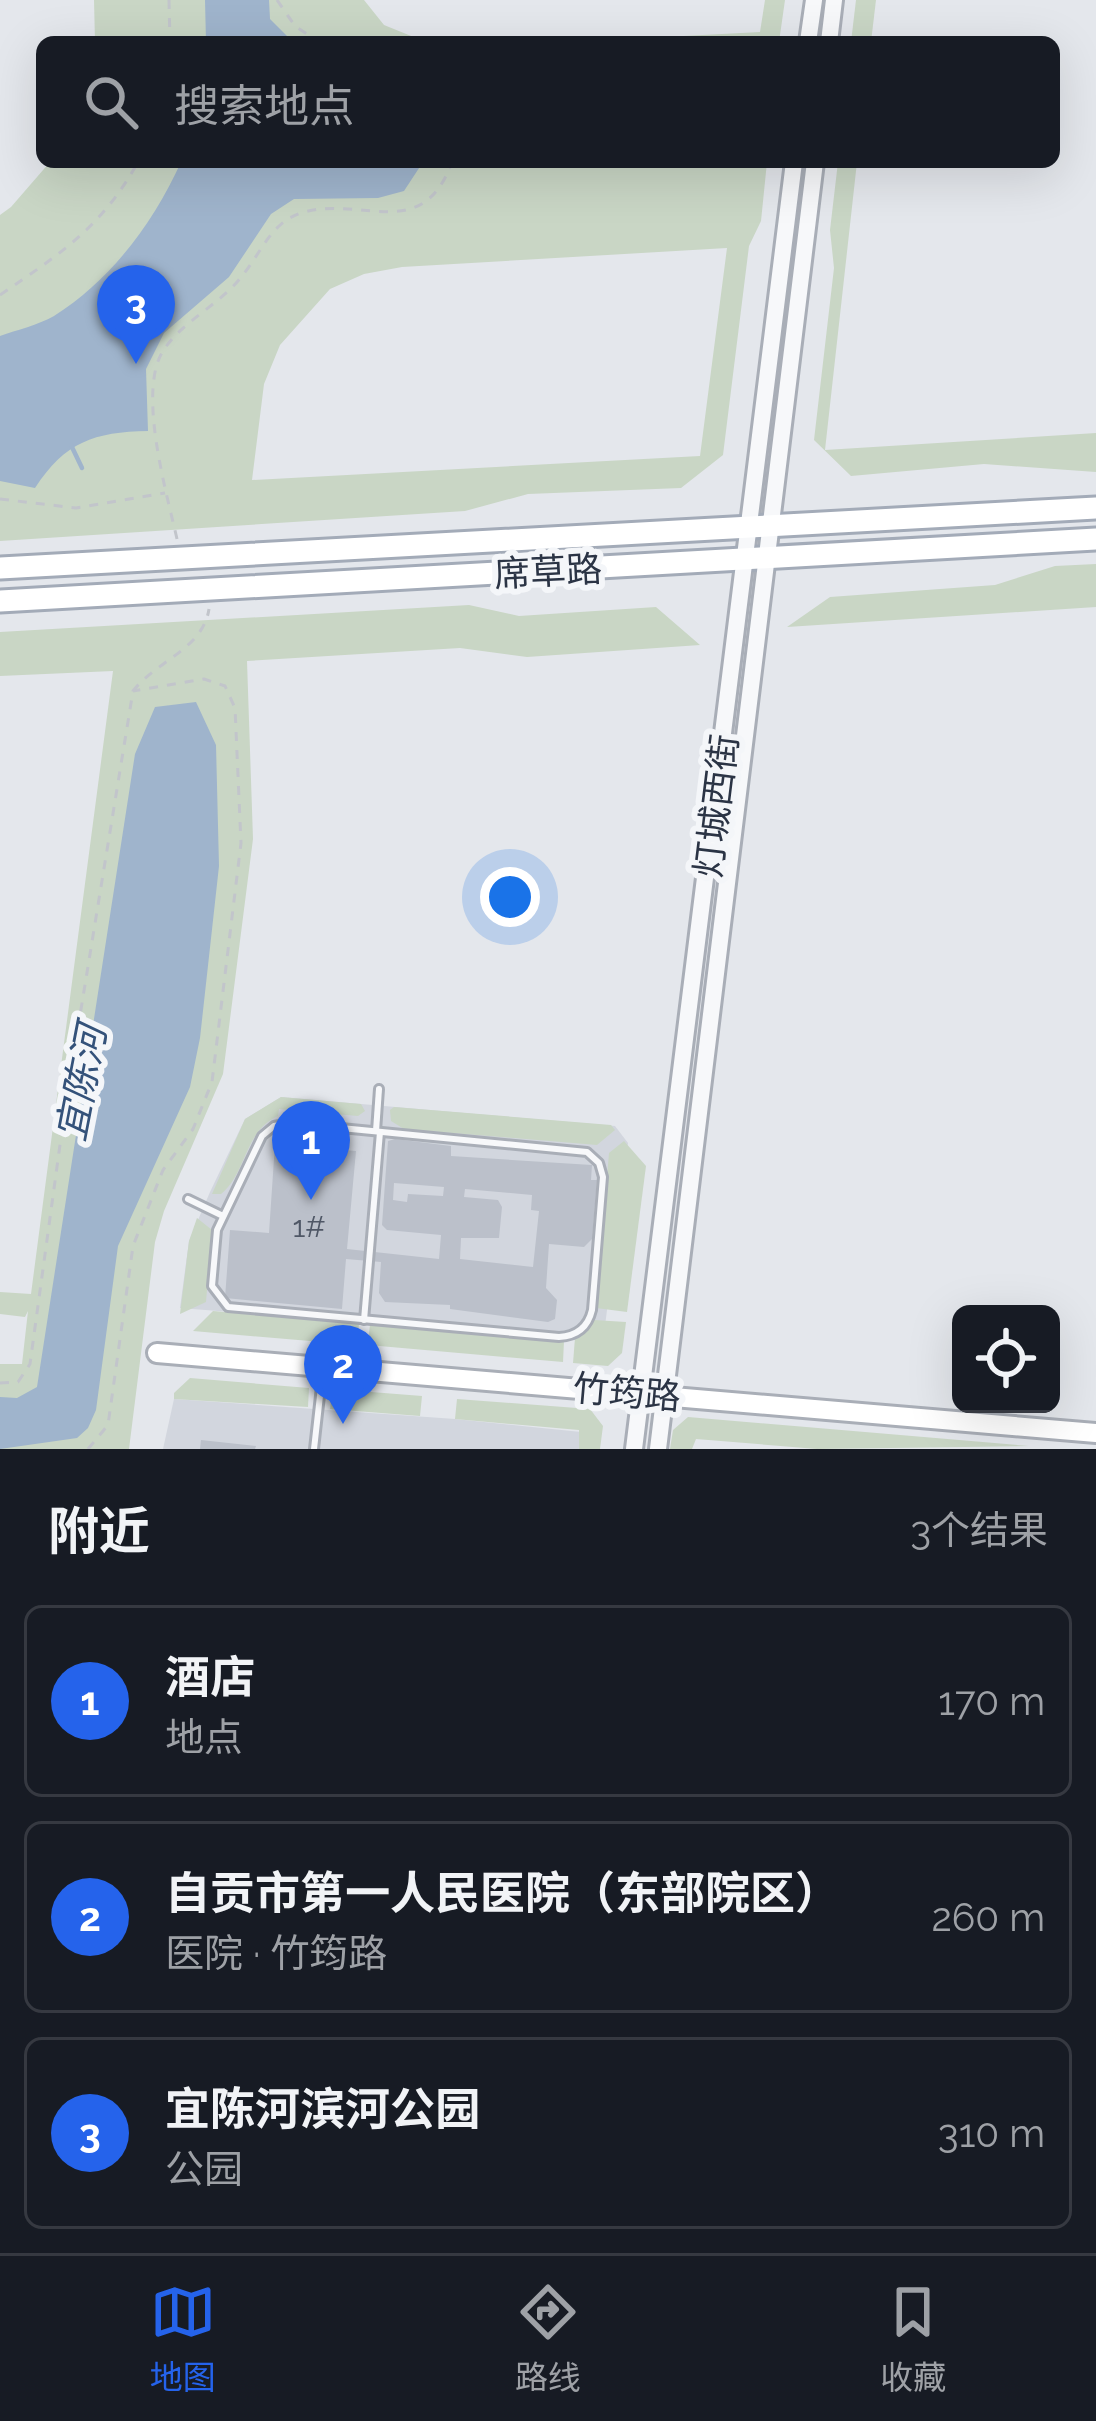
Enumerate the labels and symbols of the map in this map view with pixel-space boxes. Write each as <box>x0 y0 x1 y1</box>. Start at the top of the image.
pin: 3 <box>97 265 175 364</box>
street label: 席草路 <box>493 547 603 595</box>
street label: 灯城西街 <box>686 732 746 880</box>
your location <box>480 867 540 927</box>
water label: 宜陈河 <box>47 1014 116 1145</box>
pin: 1 <box>272 1101 350 1200</box>
house number: 1# <box>292 1209 326 1244</box>
pin: 2 <box>304 1325 382 1424</box>
street label: 竹筠路 <box>571 1366 683 1418</box>

